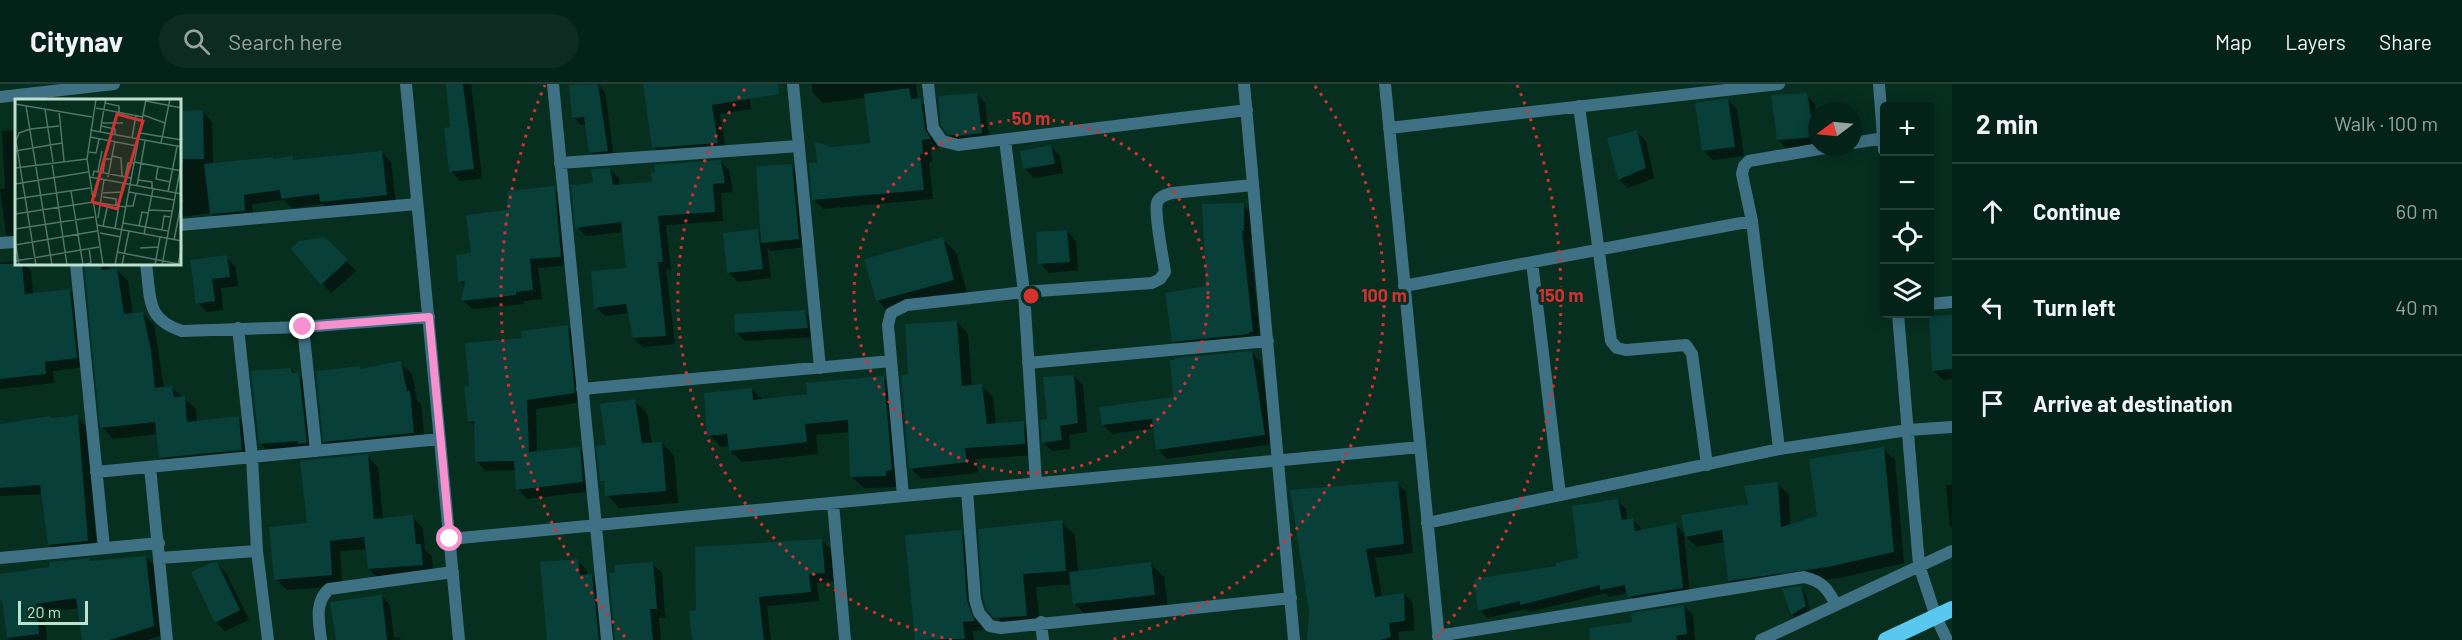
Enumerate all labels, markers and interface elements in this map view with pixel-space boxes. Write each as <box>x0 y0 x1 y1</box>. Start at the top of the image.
search box <box>159 14 579 68</box>
text: Citynav <box>30 24 123 58</box>
icon: search <box>180 25 213 58</box>
text: Search here <box>228 28 343 54</box>
text: Map <box>2215 29 2252 54</box>
text: Layers <box>2285 29 2346 54</box>
text: Share <box>2379 29 2432 54</box>
inset map <box>15 99 182 266</box>
north arrow <box>1808 102 1862 156</box>
map controls <box>1880 102 1934 318</box>
button: + <box>1880 102 1934 156</box>
text: 50 m <box>1012 107 1050 129</box>
text: 2 min <box>1976 108 2038 139</box>
text: Walk · 100 m <box>2334 111 2438 135</box>
button: − <box>1880 156 1934 210</box>
icon: ahead <box>1976 195 2009 228</box>
text: Continue <box>2033 198 2121 224</box>
text: 60 m <box>2396 199 2438 223</box>
button: locate <box>1880 210 1934 264</box>
button: layers <box>1880 264 1934 318</box>
text: 100 m <box>1361 284 1407 306</box>
text: 150 m <box>1539 284 1583 306</box>
centre of rings <box>1021 286 1041 306</box>
icon: left <box>1976 291 2009 324</box>
text: Turn left <box>2033 294 2116 320</box>
text: 40 m <box>2395 295 2438 319</box>
route end <box>289 313 315 339</box>
icon: arrive <box>1976 387 2009 420</box>
text: Arrive at destination <box>2033 390 2232 416</box>
route start <box>436 525 462 551</box>
scale bar <box>18 598 88 626</box>
text: 20 m <box>27 602 61 621</box>

